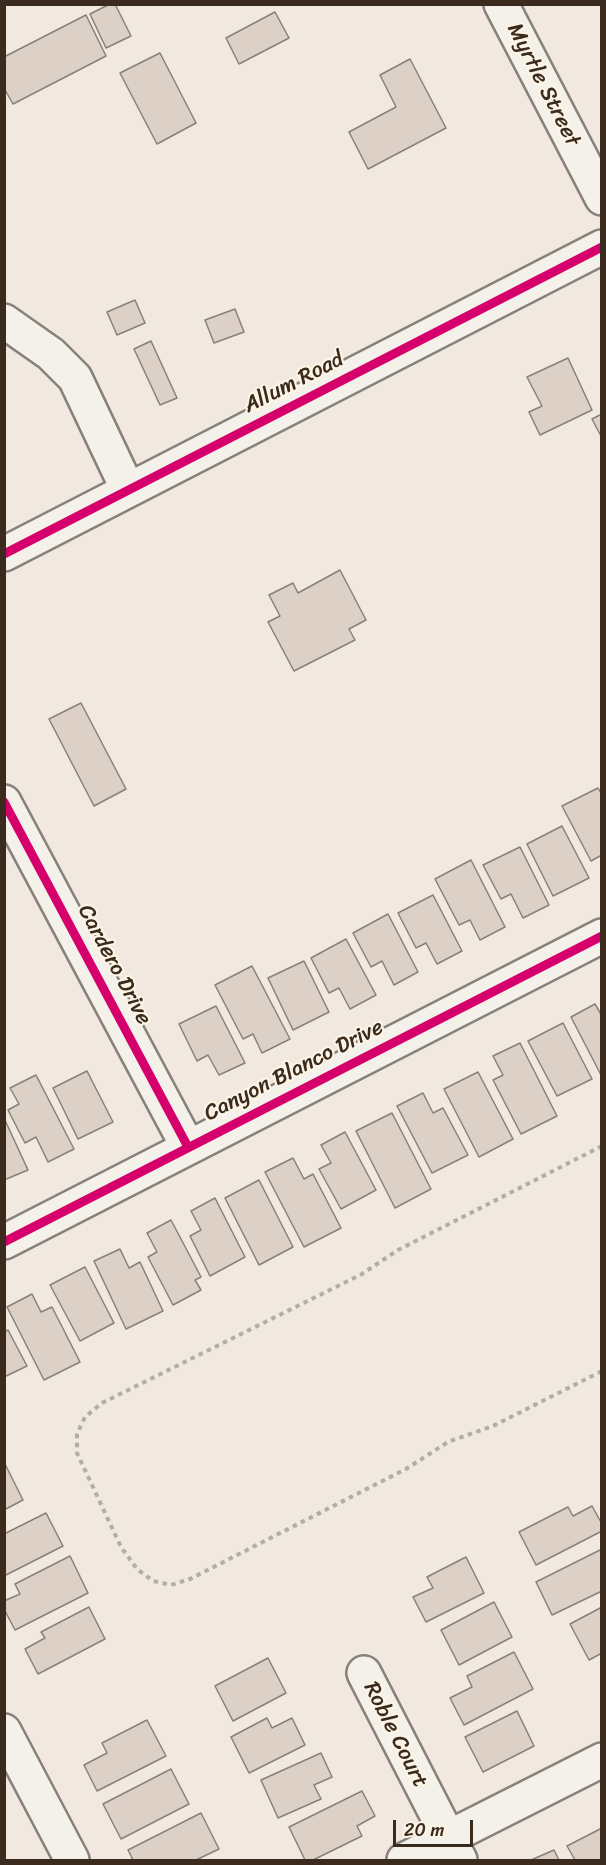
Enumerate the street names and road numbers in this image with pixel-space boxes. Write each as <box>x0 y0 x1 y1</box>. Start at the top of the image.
street label: Myrtle Street <box>501 19 585 151</box>
street label: Allum Road <box>240 347 348 419</box>
street label: Cardero Drive <box>71 900 157 1030</box>
street label: Canyon Blanco Drive <box>200 1014 388 1128</box>
street label: Roble Court <box>357 1678 433 1792</box>

